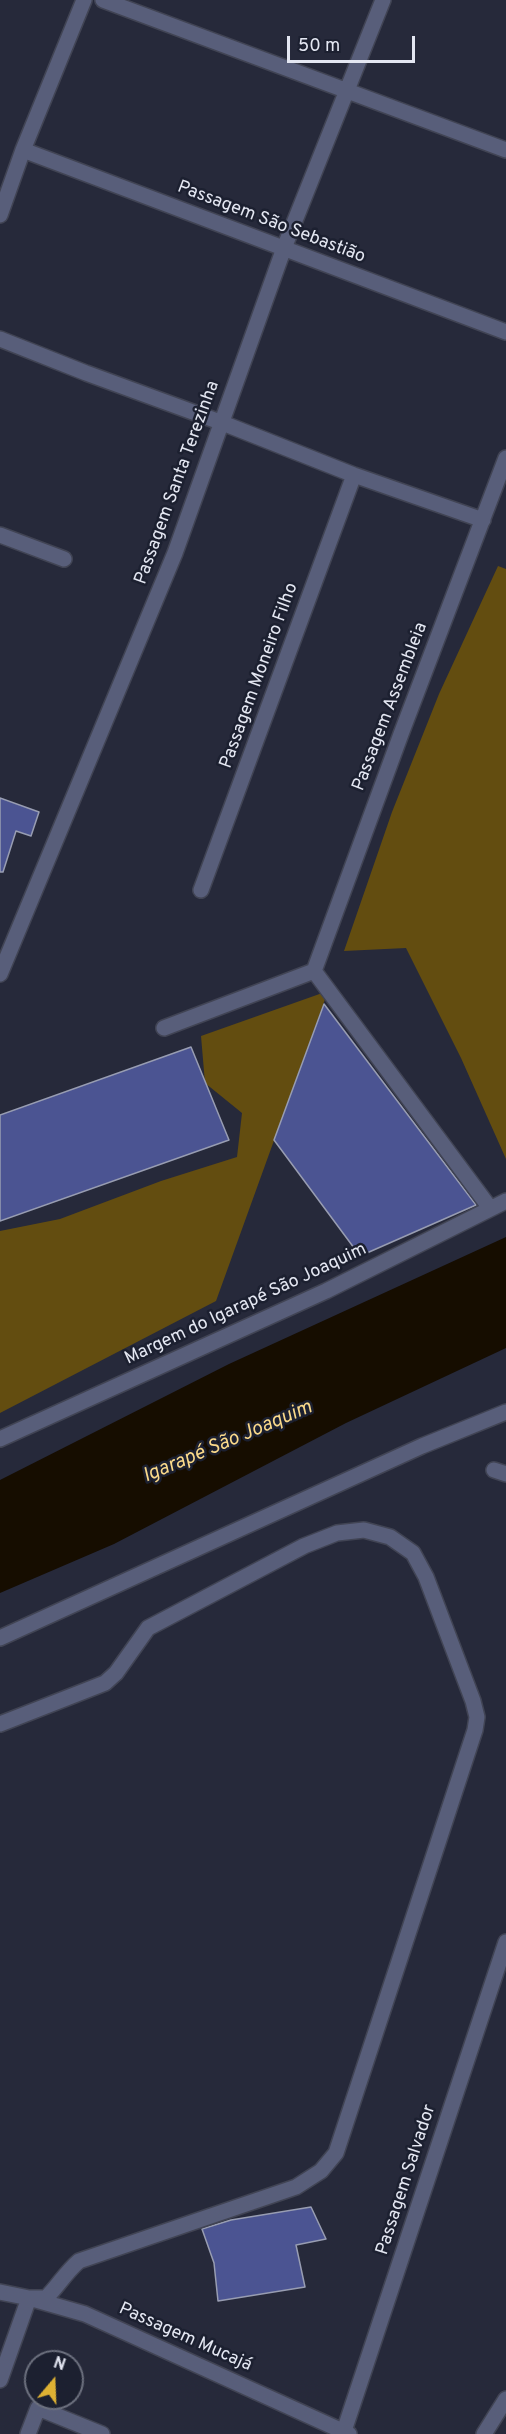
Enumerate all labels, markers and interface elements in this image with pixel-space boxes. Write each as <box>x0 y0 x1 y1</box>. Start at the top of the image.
scale bar <box>290 24 418 62</box>
text: 50 m <box>298 35 340 58</box>
street label: Passagem São Sebastião <box>174 177 368 269</box>
street label: Passagem Santa Terezinha <box>131 378 225 588</box>
street label: Passagem Moneiro Filho <box>216 580 304 772</box>
street label: Passagem Assembleia <box>349 620 433 794</box>
street label: Margem do Igarapé São Joaquim <box>122 1239 370 1371</box>
water label: Igarapé São Joaquim <box>140 1396 316 1490</box>
street label: Passagem Salvador <box>372 2102 442 2258</box>
street label: Passagem Mucajá <box>115 2299 255 2377</box>
north arrow <box>24 2350 84 2410</box>
text: N <box>51 2354 68 2376</box>

